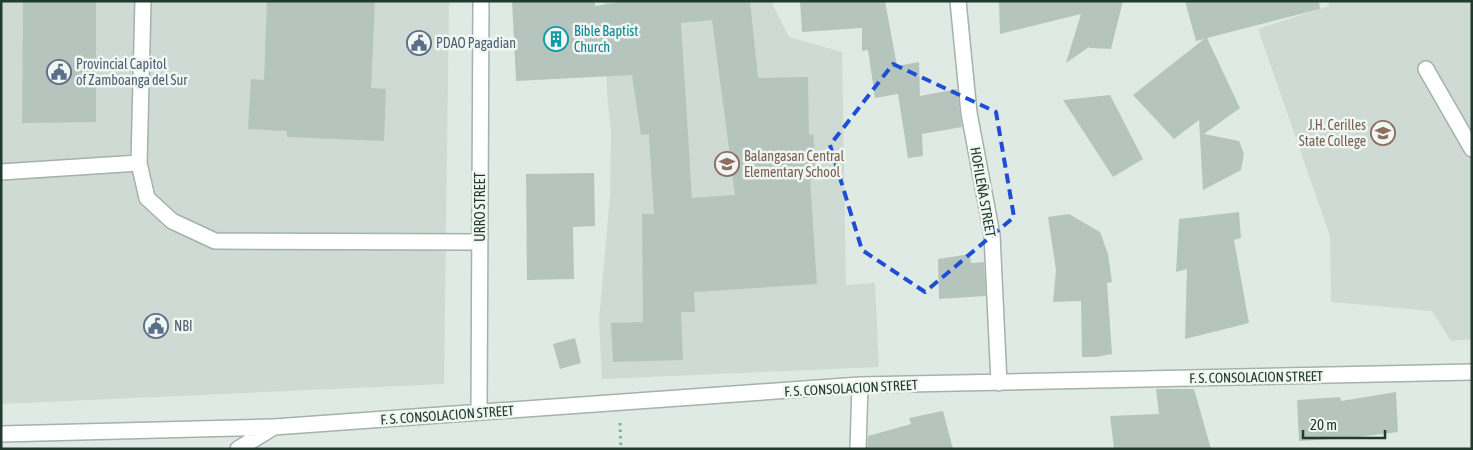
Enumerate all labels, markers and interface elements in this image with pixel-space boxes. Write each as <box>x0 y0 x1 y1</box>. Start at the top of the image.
place label: Bible Baptist Church <box>574 23 638 55</box>
building icon: Bible Baptist Church <box>543 26 569 52</box>
public building icon: PDAO Pagadian <box>406 30 432 56</box>
place label: PDAO Pagadian <box>436 35 516 51</box>
place label: Provincial Capitol of Zamboanga del Sur <box>76 56 188 88</box>
public building icon: Provincial Capitol of Zamboanga del Sur <box>46 59 72 85</box>
place label: J.H. Cerilles State College <box>1299 117 1366 149</box>
school or university icon: J.H. Cerilles State College <box>1370 120 1396 146</box>
street label: HOFILEÑA STREET <box>967 146 999 238</box>
place label: Balangasan Central Elementary School <box>744 148 844 180</box>
school or university icon: Balangasan Central Elementary School <box>714 151 740 177</box>
street label: URRO STREET <box>472 172 488 242</box>
public building icon: NBI <box>143 313 169 339</box>
place label: NBI <box>174 318 192 334</box>
street label: F. S. CONSOLACION STREET <box>1189 368 1323 386</box>
street label: F. S. CONSOLACION STREET <box>784 377 918 399</box>
street label: F. S. CONSOLACION STREET <box>380 402 514 428</box>
scale bar <box>1303 408 1386 440</box>
text: 20 m <box>1310 416 1337 433</box>

